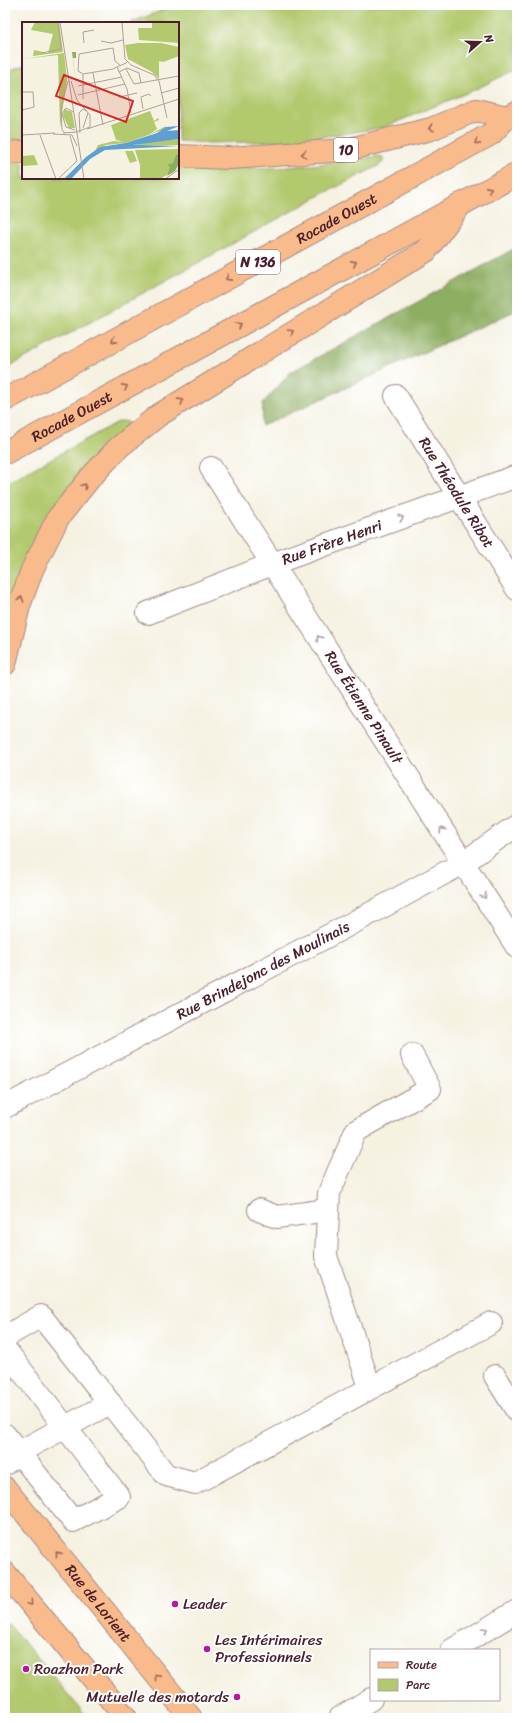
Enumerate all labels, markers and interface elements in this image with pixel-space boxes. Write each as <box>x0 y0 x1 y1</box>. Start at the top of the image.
inset map <box>22 22 179 179</box>
north arrow <box>460 22 500 62</box>
text: N <box>478 31 499 46</box>
one-way arrow <box>427 124 434 132</box>
one-way arrow <box>474 137 481 144</box>
road number: 10 <box>334 138 358 162</box>
one-way arrow <box>300 149 307 158</box>
street label: Rocade Ouest <box>291 186 382 251</box>
one-way arrow <box>485 187 492 194</box>
road number: N 136 <box>236 250 280 274</box>
one-way arrow <box>349 260 357 267</box>
one-way arrow <box>225 274 232 281</box>
one-way arrow <box>235 322 243 330</box>
one-way arrow <box>287 330 294 337</box>
one-way arrow <box>111 336 118 343</box>
street label: Rocade Ouest <box>26 384 117 449</box>
one-way arrow <box>121 385 128 392</box>
one-way arrow <box>177 398 184 406</box>
street label: Rue Théodule Ribot <box>412 432 502 554</box>
one-way arrow <box>79 483 86 491</box>
street label: Rue Frère Henri <box>278 512 387 572</box>
one-way arrow <box>397 515 404 523</box>
one-way arrow <box>17 596 25 603</box>
one-way arrow <box>316 635 324 642</box>
street label: Rue Étienne Pinault <box>318 645 411 770</box>
one-way arrow <box>439 827 447 834</box>
one-way arrow <box>479 891 486 898</box>
street label: Rue Brindejonc des Moulinais <box>171 914 355 1027</box>
one-way arrow <box>55 1552 62 1559</box>
street label: Rue de Lorient <box>58 1558 138 1648</box>
place label: Leader <box>183 1591 227 1617</box>
one-way arrow <box>25 1598 32 1605</box>
marker: Leader <box>170 1599 180 1609</box>
place label: Les Intérimaires Professionnels <box>215 1627 323 1670</box>
one-way arrow <box>481 1628 488 1635</box>
marker: Les Intérimaires Professionnels <box>202 1644 212 1654</box>
legend <box>370 1649 500 1701</box>
text: Route <box>406 1654 437 1676</box>
place label: Roazhon Park <box>34 1656 123 1682</box>
marker: Roazhon Park <box>21 1664 31 1674</box>
one-way arrow <box>155 1674 162 1681</box>
text: Parc <box>406 1674 430 1696</box>
place label: Mutuelle des motards <box>86 1684 229 1710</box>
marker: Mutuelle des motards <box>232 1692 242 1702</box>

